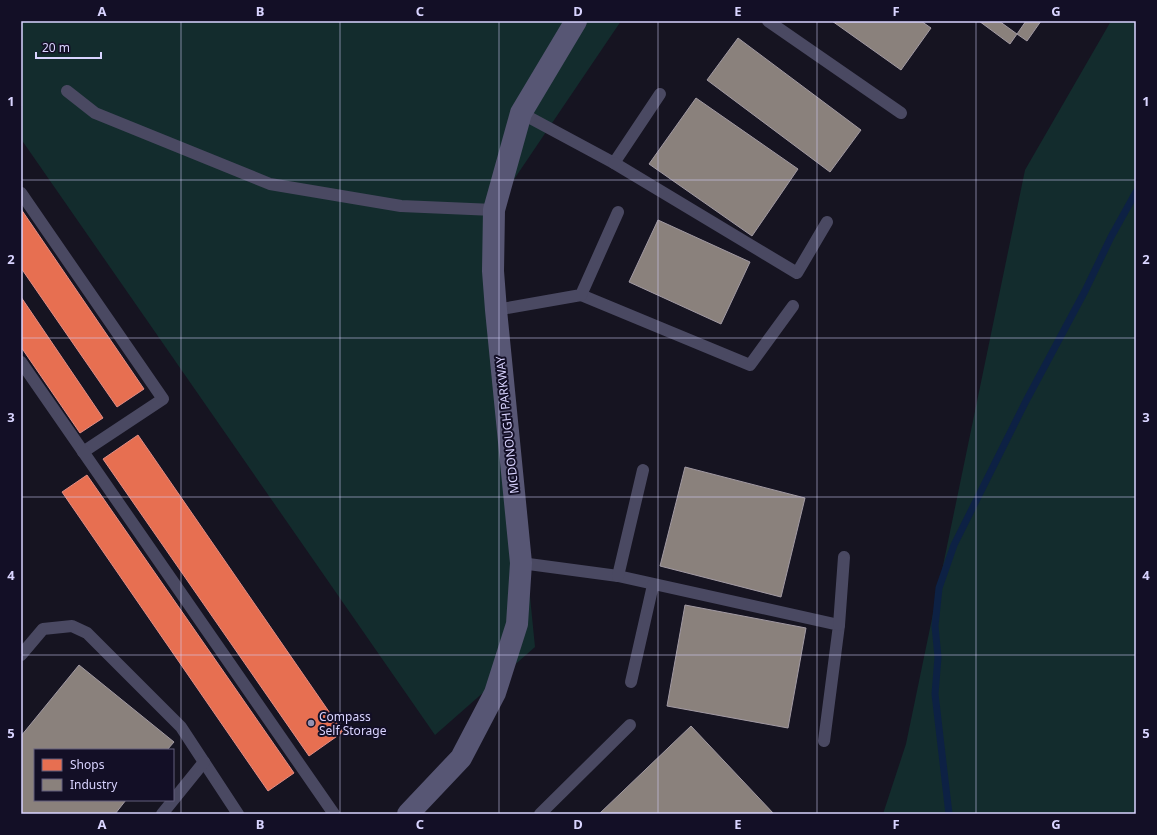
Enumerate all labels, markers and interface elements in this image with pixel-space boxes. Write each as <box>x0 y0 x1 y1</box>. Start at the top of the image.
text: A <box>98 2 107 20</box>
text: B <box>256 2 264 20</box>
text: C <box>416 2 424 20</box>
text: D <box>573 2 583 20</box>
text: E <box>734 2 742 20</box>
text: F <box>892 2 900 20</box>
text: G <box>1051 2 1061 20</box>
scale bar <box>36 34 101 60</box>
text: 20 m <box>42 39 70 56</box>
text: 1 <box>7 92 15 110</box>
text: 1 <box>1142 92 1150 110</box>
text: 2 <box>7 250 15 268</box>
text: 2 <box>1142 250 1150 268</box>
street label: MCDONOUGH PARKWAY <box>491 355 523 495</box>
text: 3 <box>7 408 15 426</box>
text: 3 <box>1142 408 1150 426</box>
text: 4 <box>7 566 15 584</box>
text: 4 <box>1142 566 1150 584</box>
place label: Compass Self Storage <box>319 708 387 739</box>
marker: Compass Self Storage <box>306 718 316 728</box>
text: 5 <box>7 724 15 742</box>
text: 5 <box>1142 724 1150 742</box>
legend <box>34 749 174 801</box>
text: Shops <box>70 756 105 773</box>
text: Industry <box>70 776 118 793</box>
text: A <box>98 815 107 833</box>
text: B <box>256 815 264 833</box>
text: C <box>416 815 424 833</box>
text: D <box>573 815 583 833</box>
text: E <box>734 815 742 833</box>
text: F <box>892 815 900 833</box>
text: G <box>1051 815 1061 833</box>

